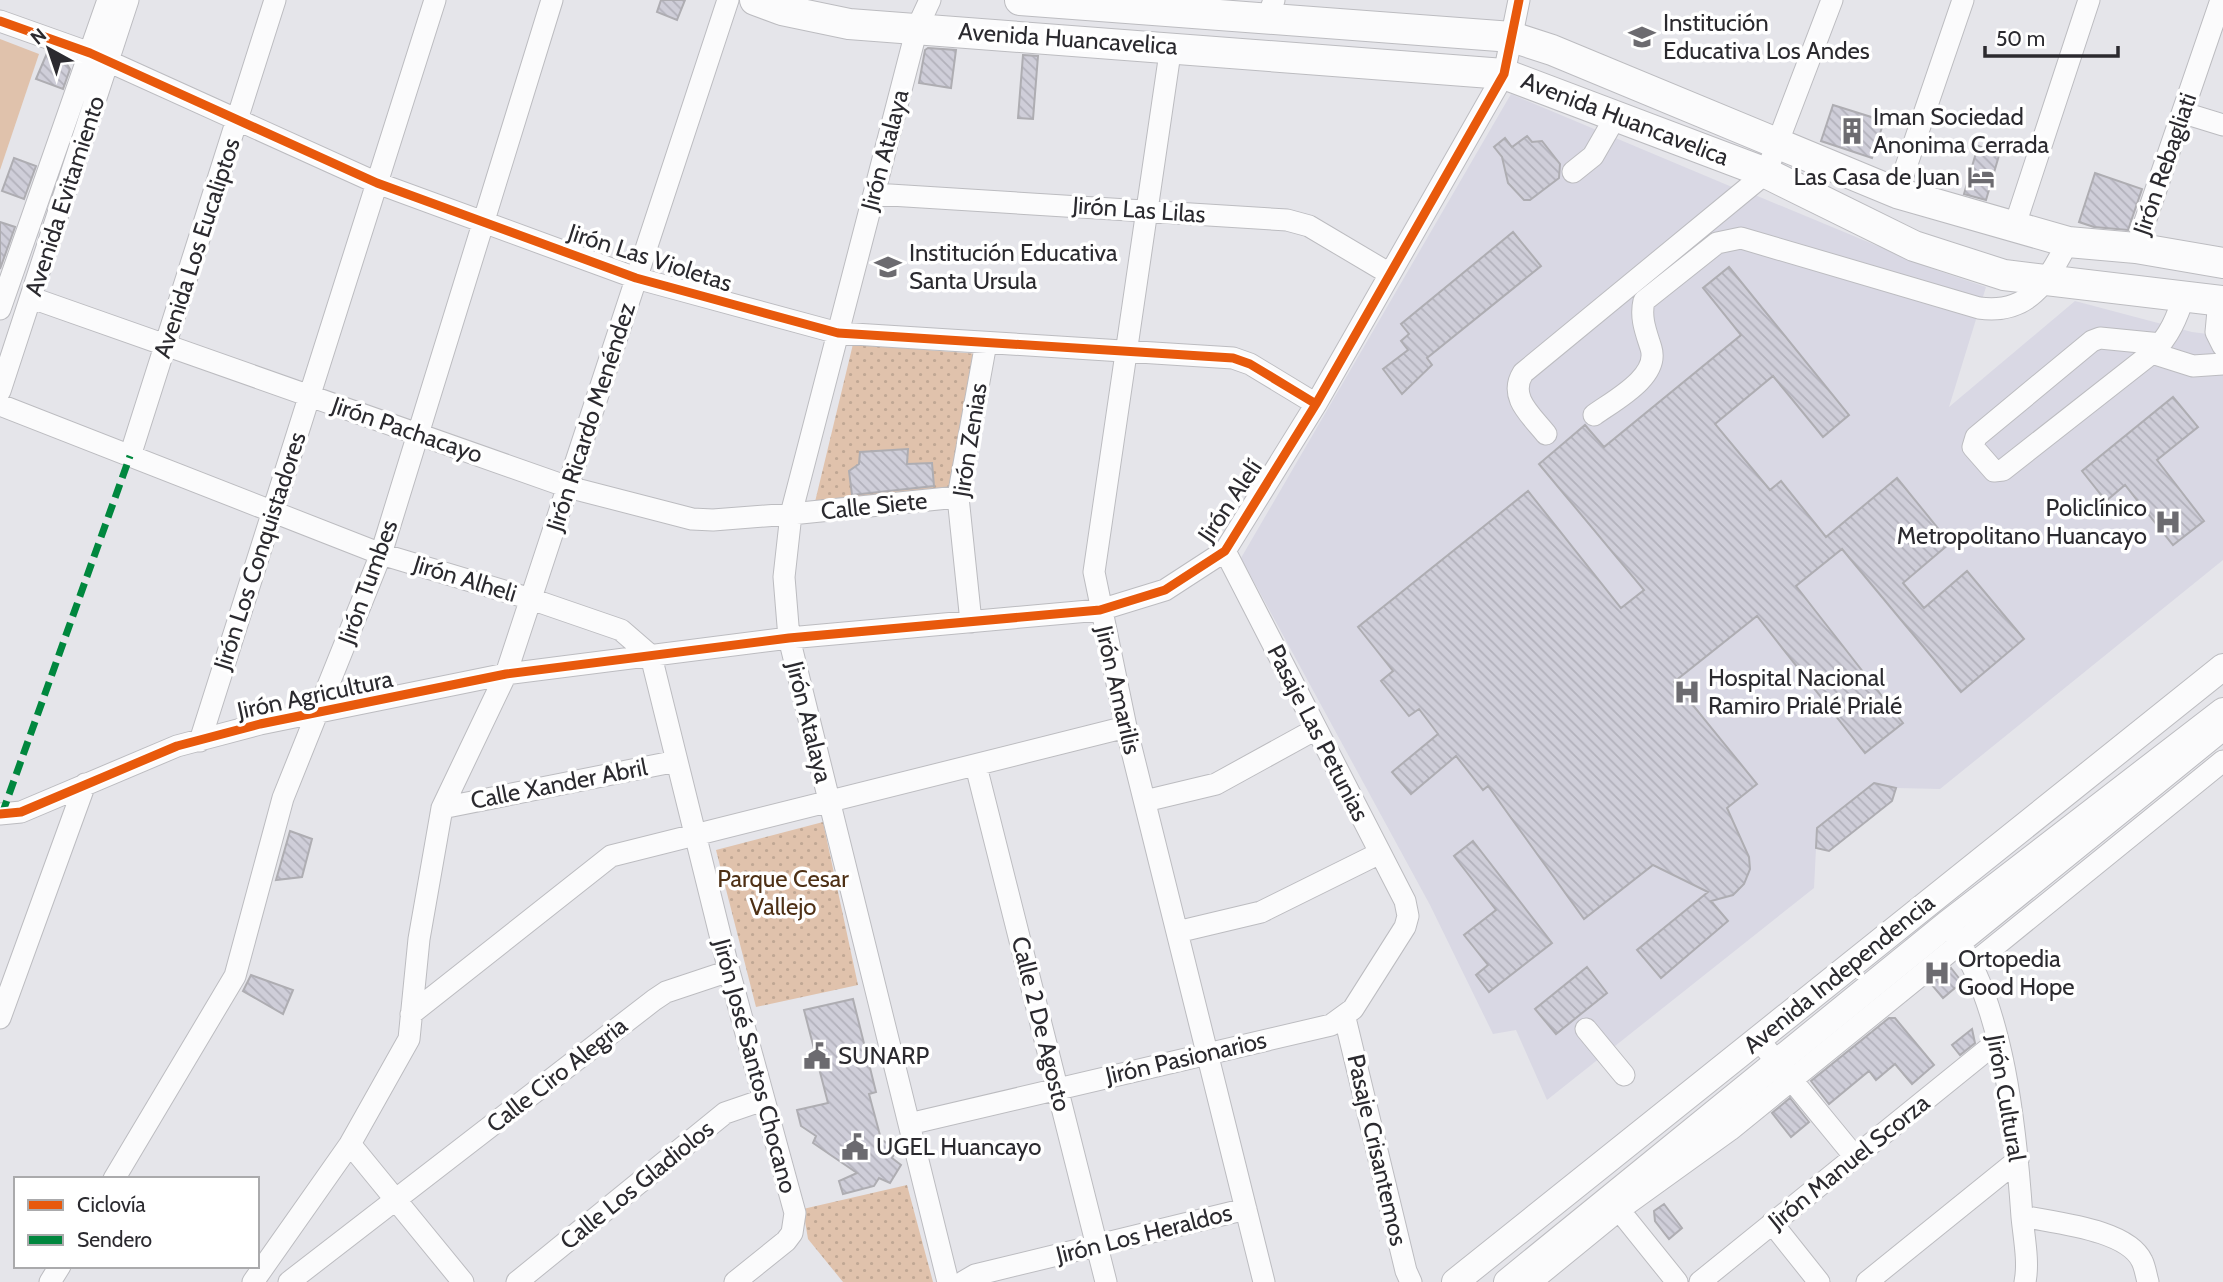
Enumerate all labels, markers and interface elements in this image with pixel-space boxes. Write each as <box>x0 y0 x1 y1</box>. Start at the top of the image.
place label: Institución Educativa Los Andes <box>1663 8 1870 65</box>
north arrow <box>14 14 84 84</box>
scale bar <box>1985 14 2118 58</box>
street label: Avenida Huancavelica <box>957 16 1179 61</box>
school or university icon: Institución Educativa Los Andes <box>1627 22 1657 52</box>
text: N <box>26 23 51 49</box>
text: 50 m <box>1996 26 2045 51</box>
street label: Avenida Huancavelica <box>1517 66 1733 172</box>
street label: Jirón Atalaya <box>854 86 915 215</box>
street label: Jirón Rebagliati <box>2126 89 2202 240</box>
street label: Avenida Evitamiento <box>18 92 111 300</box>
place label: Iman Sociedad Anonima Cerrada <box>1873 102 2049 159</box>
building icon: Iman Sociedad Anonima Cerrada <box>1837 116 1867 146</box>
street label: Avenida Los Eucaliptos <box>147 134 246 362</box>
place label: Las Casa de Juan <box>1794 162 1960 191</box>
hotel icon: Las Casa de Juan <box>1966 162 1996 192</box>
street label: Jirón Las Lilas <box>1070 190 1207 229</box>
street label: Jirón Las Violetas <box>564 217 736 298</box>
place label: Institución Educativa Santa Ursula <box>909 238 1118 295</box>
school or university icon: Institución Educativa Santa Ursula <box>873 252 903 282</box>
street label: Jirón Ricardo Menéndez <box>540 299 641 536</box>
street label: Jirón Zenias <box>946 381 993 500</box>
street label: Jirón Pachacayo <box>327 390 486 469</box>
street label: Jirón Los Conquistadores <box>207 428 312 674</box>
street label: Jirón Alelí <box>1191 454 1268 548</box>
street label: Calle Siete <box>819 486 929 526</box>
place label: Policlínico Metropolitano Huancayo <box>1897 493 2147 550</box>
hospital icon: Policlínico Metropolitano Huancayo <box>2153 507 2183 537</box>
street label: Jirón Tumbes <box>331 516 403 649</box>
street label: Jirón Alheli <box>409 549 520 608</box>
street label: Jirón Amarilis <box>1089 622 1147 757</box>
street label: Pasaje Las Petunias <box>1261 640 1376 826</box>
street label: Jirón Atalaya <box>780 657 839 786</box>
place label: Hospital Nacional Ramiro Prialé Prialé <box>1708 663 1902 720</box>
street label: Jirón Agricultura <box>234 664 396 725</box>
hospital icon: Hospital Nacional Ramiro Prialé Prialé <box>1672 677 1702 707</box>
street label: Calle Xander Abril <box>468 752 650 815</box>
park label: Parque Cesar Vallejo <box>717 864 849 921</box>
street label: Avenida Independencia <box>1737 887 1940 1059</box>
street label: Calle 2 De Agosto <box>1006 934 1077 1114</box>
street label: Jirón José Santos Chocano <box>707 935 803 1196</box>
place label: Ortopedia Good Hope <box>1958 944 2075 1001</box>
hospital icon: Ortopedia Good Hope <box>1922 958 1952 988</box>
street label: Calle Ciro Alegria <box>481 1010 633 1138</box>
street label: Jirón Pasionarios <box>1102 1025 1269 1090</box>
street label: Jirón Cultural <box>1981 1031 2032 1164</box>
public building icon: SUNARP <box>802 1041 832 1071</box>
place label: SUNARP <box>838 1041 930 1070</box>
street label: Pasaje Crisantemos <box>1341 1051 1414 1248</box>
street label: Jirón Manuel Scorza <box>1762 1087 1935 1236</box>
street label: Calle Los Gladiolos <box>554 1114 719 1255</box>
public building icon: UGEL Huancayo <box>840 1132 870 1162</box>
place label: UGEL Huancayo <box>876 1132 1041 1161</box>
legend <box>14 1177 259 1268</box>
text: Ciclovía <box>77 1192 146 1217</box>
street label: Jirón Los Heraldos <box>1052 1198 1235 1270</box>
text: Sendero <box>77 1227 152 1252</box>

